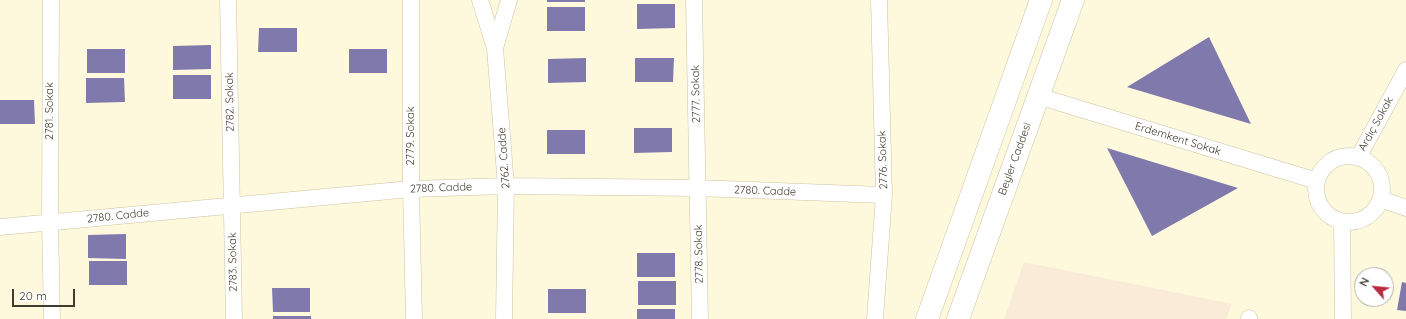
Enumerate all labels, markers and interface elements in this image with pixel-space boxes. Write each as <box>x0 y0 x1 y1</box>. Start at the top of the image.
street label: 2777. Sokak <box>689 65 703 123</box>
street label: 2782. Sokak <box>223 72 237 132</box>
street label: 2781. Sokak <box>43 82 57 140</box>
street label: Ardıç Sokak <box>1356 95 1396 153</box>
street label: 2779. Sokak <box>404 106 418 166</box>
street label: Erdemkent Sokak <box>1133 120 1223 158</box>
street label: Beyler Caddesi <box>996 121 1034 197</box>
street label: 2762. Cadde <box>495 127 513 189</box>
street label: 2776. Sokak <box>875 130 891 190</box>
street label: 2780. Cadde <box>410 180 472 196</box>
street label: 2780. Cadde <box>734 183 796 199</box>
street label: 2780. Cadde <box>86 206 150 226</box>
street label: 2778. Sokak <box>692 224 706 284</box>
street label: 2783. Sokak <box>226 232 240 292</box>
north arrow <box>1354 267 1394 307</box>
text: N <box>1356 275 1372 289</box>
scale bar <box>14 281 77 307</box>
text: 20 m <box>19 288 47 303</box>

